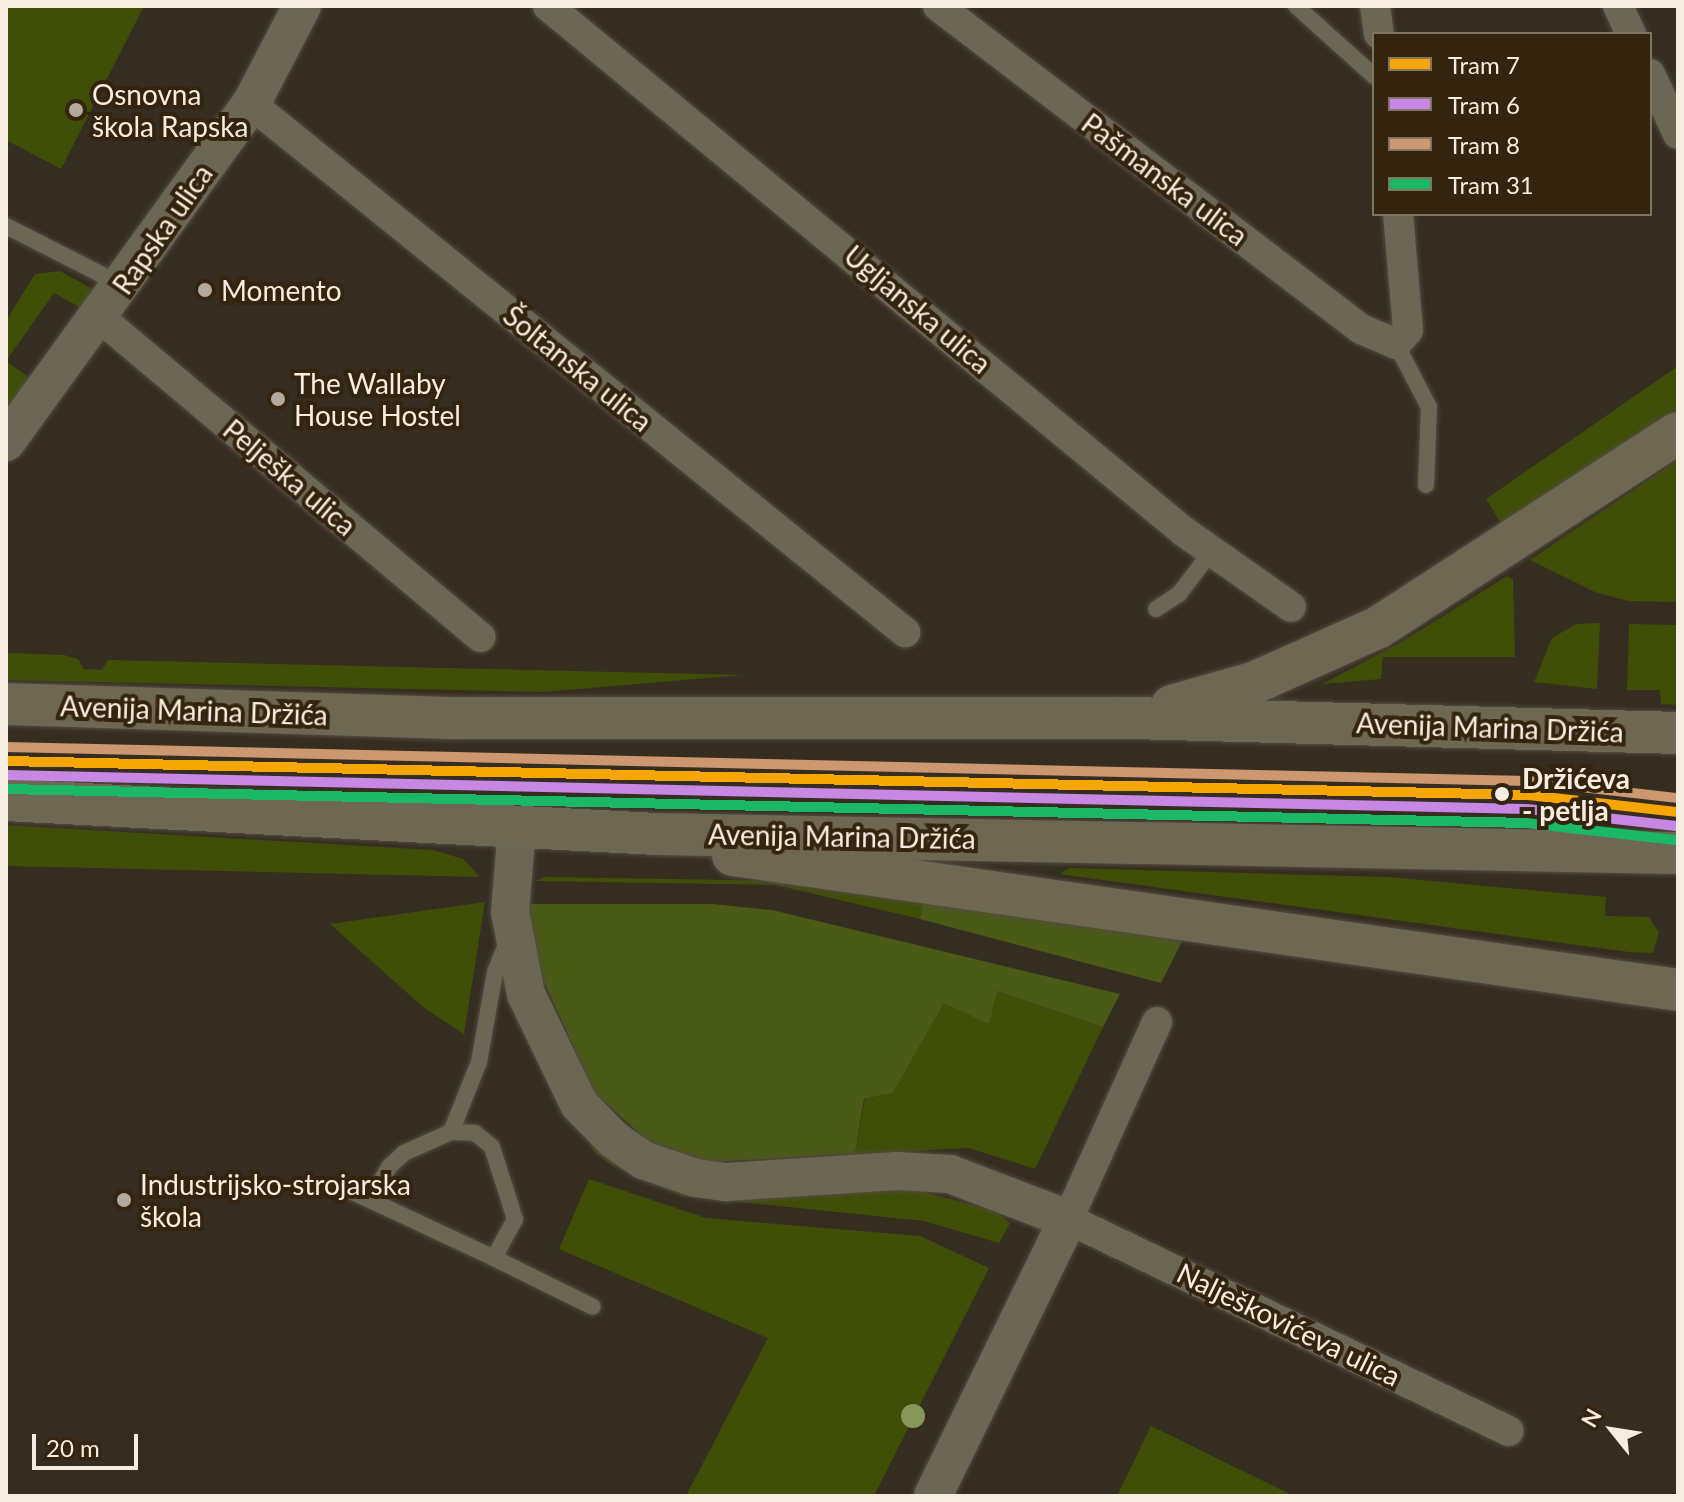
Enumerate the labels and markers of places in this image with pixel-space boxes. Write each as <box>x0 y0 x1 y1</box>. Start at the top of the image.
place label: Osnovna škola Rapska <box>92 77 248 143</box>
marker: Osnovna škola Rapska <box>67 101 85 119</box>
place label: Momento <box>221 273 342 307</box>
marker: Momento <box>196 281 214 299</box>
place label: The Wallaby House Hostel <box>294 366 461 432</box>
marker: The Wallaby House Hostel <box>269 390 287 408</box>
place label: Držićeva - petlja <box>1522 761 1630 827</box>
marker: Držićeva - petlja <box>1489 781 1515 807</box>
place label: Industrijsko-strojarska škola <box>140 1167 411 1233</box>
marker: Industrijsko-strojarska škola <box>115 1191 133 1209</box>

